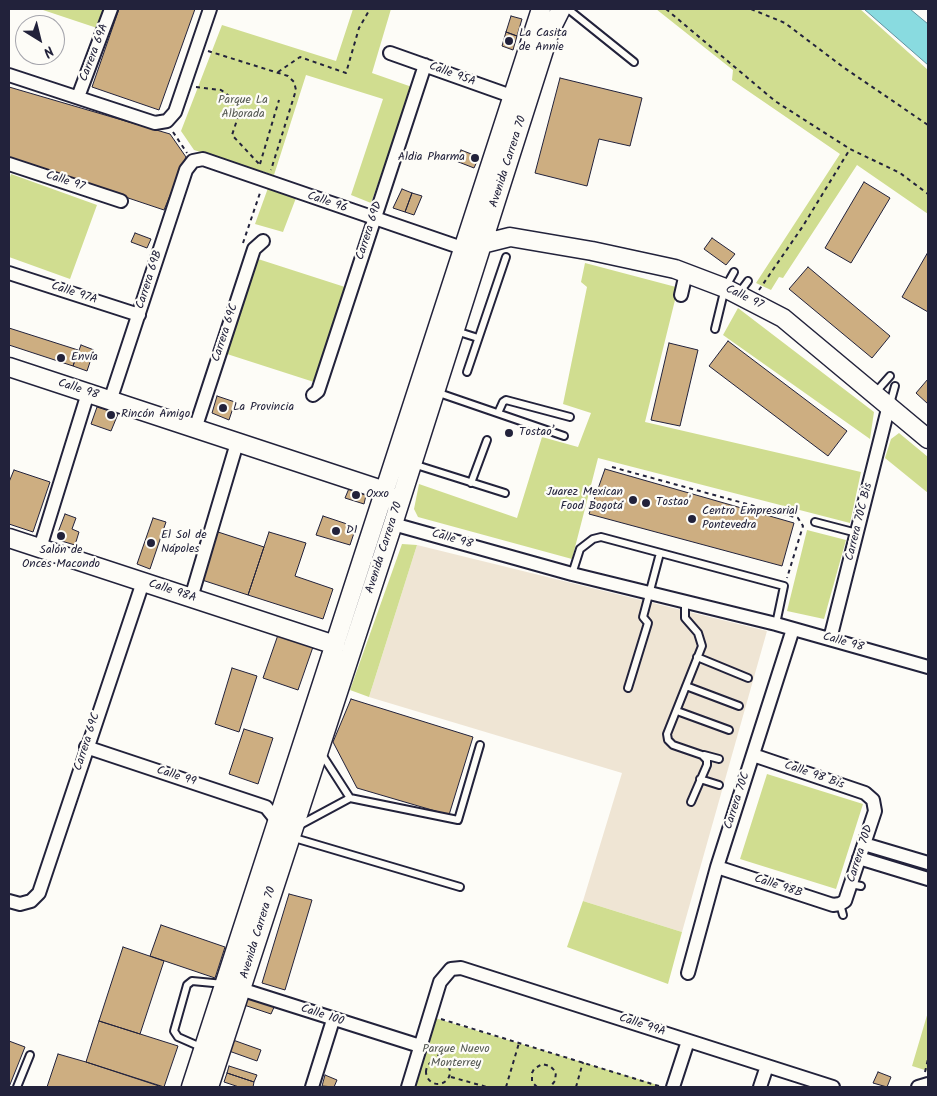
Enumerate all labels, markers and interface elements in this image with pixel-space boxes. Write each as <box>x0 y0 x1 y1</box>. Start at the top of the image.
north arrow <box>15 15 65 65</box>
street label: Carrera 69A <box>77 22 113 84</box>
place label: La Casita de Annie <box>519 27 567 55</box>
marker: La Casita de Annie <box>503 35 515 47</box>
text: N <box>38 40 58 63</box>
street label: Calle 95A <box>427 60 477 90</box>
park label: Parque La Alborada <box>218 94 268 122</box>
street label: Avenida Carrera 70 <box>487 114 531 210</box>
place label: Aldia Pharma <box>398 151 465 165</box>
marker: Aldia Pharma <box>469 152 481 164</box>
street label: Calle 97 <box>44 169 86 195</box>
street label: Calle 96 <box>305 189 349 217</box>
street label: Carrera 69D <box>354 200 386 262</box>
street label: Carrera 69B <box>134 249 166 311</box>
street label: Calle 97A <box>49 280 99 308</box>
street label: Calle 97 <box>723 283 765 313</box>
street label: Carrera 69C <box>210 302 242 364</box>
place label: Envía <box>71 351 98 365</box>
marker: Envía <box>55 352 67 364</box>
street label: Calle 98 <box>56 377 100 403</box>
place label: La Provincia <box>233 401 294 415</box>
marker: La Provincia <box>217 402 229 414</box>
place label: Rincón Amigo <box>121 408 190 422</box>
marker: Rincón Amigo <box>105 409 117 421</box>
place label: Tostao’ <box>519 426 555 440</box>
marker: Tostao’ <box>503 427 515 439</box>
street label: Carrera 70C Bis <box>843 482 877 562</box>
place label: Juarez Mexican Food Bogotá <box>546 486 623 514</box>
place label: Oxxo <box>366 488 389 502</box>
marker: Oxxo <box>350 489 362 501</box>
marker: Juarez Mexican Food Bogotá <box>627 494 639 506</box>
place label: Tostao' <box>656 496 690 510</box>
marker: Tostao' <box>640 497 652 509</box>
street label: Avenida Carrera 70 <box>363 500 407 596</box>
place label: Centro Empresarial Pontevedra <box>702 505 798 533</box>
marker: Centro Empresarial Pontevedra <box>686 513 698 525</box>
place label: D1 <box>346 524 358 538</box>
marker: D1 <box>330 525 342 537</box>
street label: Calle 98 <box>430 527 474 553</box>
place label: El Sol de Nápoles <box>161 529 207 557</box>
marker: Salón de Onces Macondo <box>55 530 67 542</box>
marker: El Sol de Nápoles <box>145 537 157 549</box>
place label: Salón de Onces Macondo <box>22 544 100 572</box>
street label: Calle 98A <box>146 578 198 606</box>
street label: Calle 98 <box>821 630 865 656</box>
street label: Carrera 69C <box>72 711 104 773</box>
street label: Calle 98 Bis <box>782 759 846 793</box>
street label: Calle 99 <box>154 764 198 790</box>
street label: Carrera 70C <box>722 771 754 831</box>
street label: Carrera 70D <box>845 823 877 885</box>
street label: Calle 98B <box>752 872 804 902</box>
street label: Avenida Carrera 70 <box>238 885 280 981</box>
street label: Calle 100 <box>299 1002 345 1030</box>
street label: Calle 99A <box>617 1012 667 1040</box>
park label: Parque Nuevo Monterrey <box>422 1043 490 1071</box>

